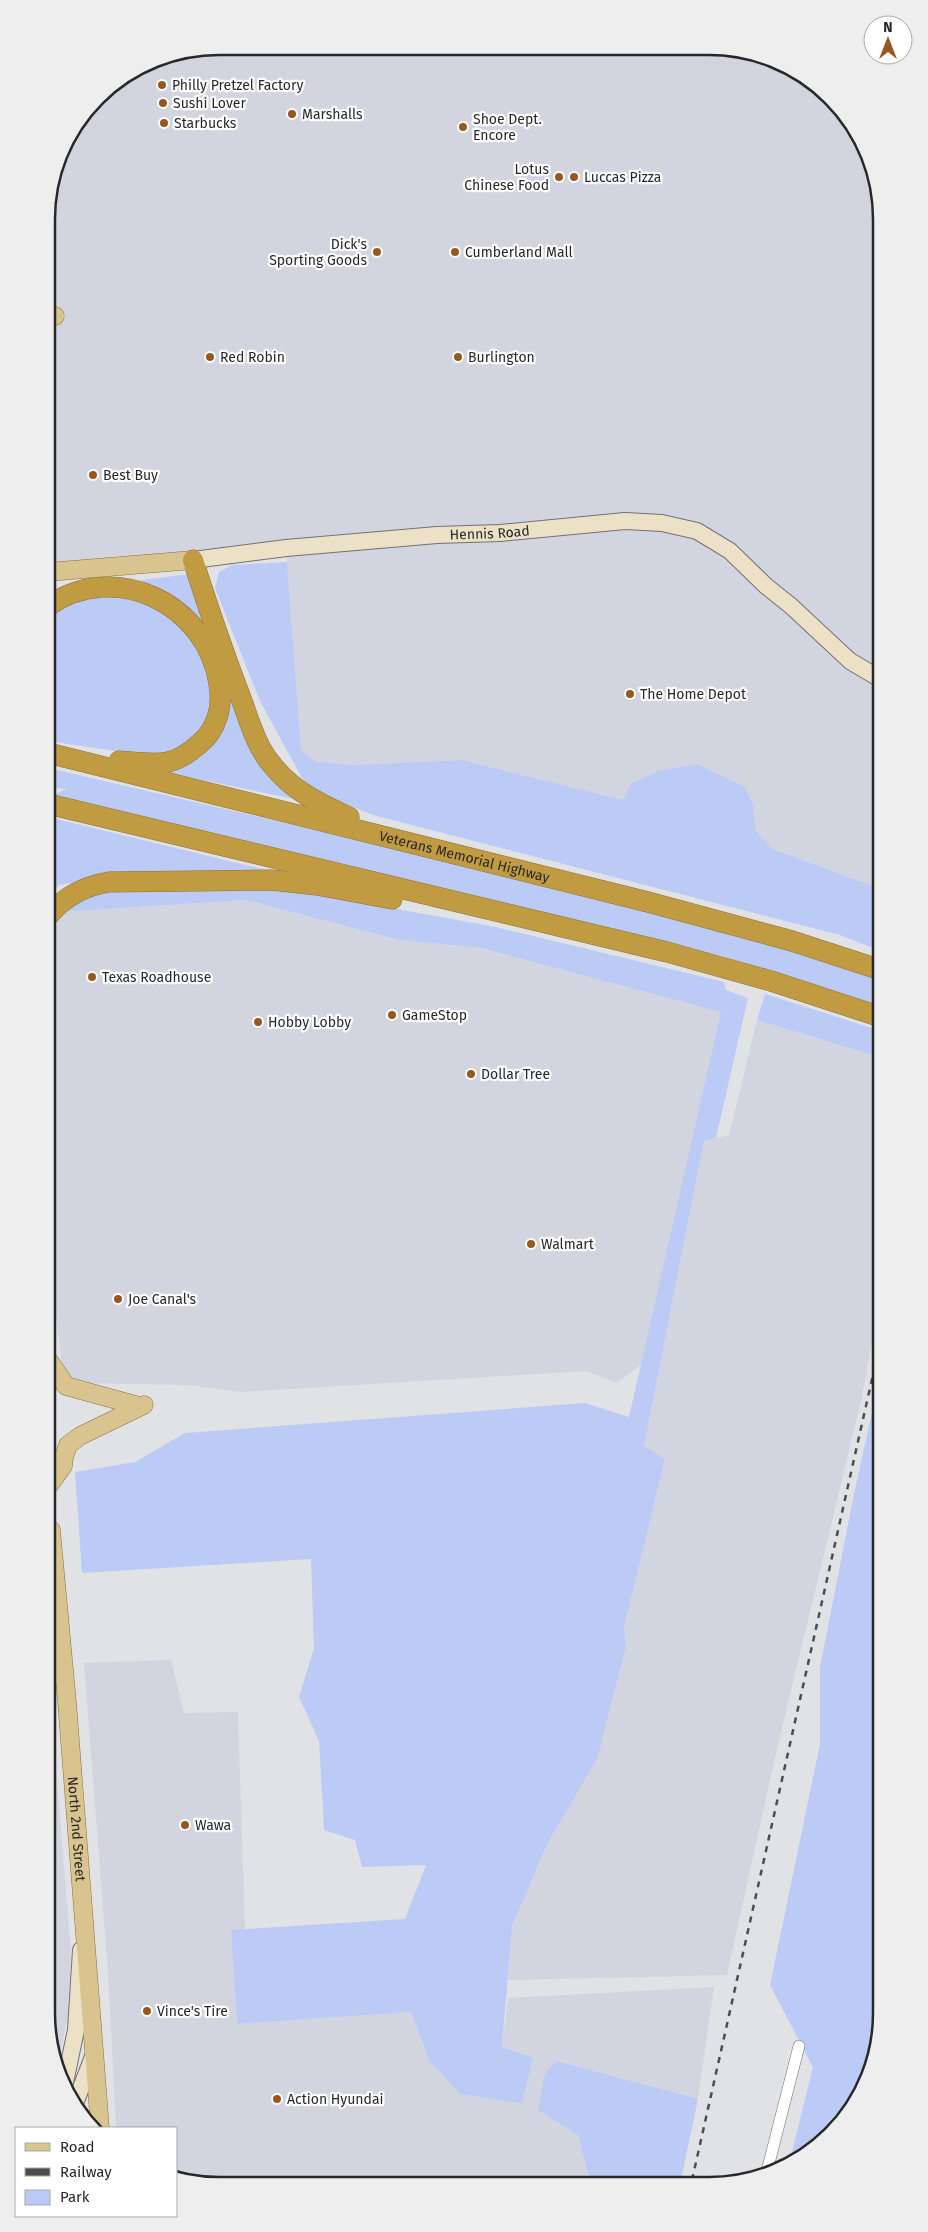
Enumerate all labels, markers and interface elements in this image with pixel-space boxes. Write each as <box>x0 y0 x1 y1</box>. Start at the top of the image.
north arrow <box>863 15 913 65</box>
text: N <box>883 19 893 36</box>
place label: Philly Pretzel Factory <box>172 77 303 94</box>
marker: Philly Pretzel Factory <box>156 79 168 91</box>
place label: Sushi Lover <box>173 95 246 112</box>
marker: Sushi Lover <box>157 97 169 109</box>
place label: Marshalls <box>302 106 363 123</box>
marker: Marshalls <box>286 108 298 120</box>
place label: Shoe Dept. Encore <box>473 111 542 144</box>
place label: Starbucks <box>174 115 237 132</box>
marker: Starbucks <box>158 117 170 129</box>
marker: Shoe Dept. Encore <box>457 121 469 133</box>
place label: Lotus Chinese Food <box>464 161 549 194</box>
place label: Luccas Pizza <box>584 169 661 186</box>
marker: Lotus Chinese Food <box>553 171 565 183</box>
marker: Luccas Pizza <box>568 171 580 183</box>
place label: Dick's Sporting Goods <box>269 236 367 269</box>
place label: Cumberland Mall <box>465 244 573 261</box>
marker: Dick's Sporting Goods <box>371 246 383 258</box>
marker: Cumberland Mall <box>449 246 461 258</box>
place label: Red Robin <box>220 349 285 366</box>
place label: Burlington <box>468 349 535 366</box>
marker: Red Robin <box>204 351 216 363</box>
marker: Burlington <box>452 351 464 363</box>
place label: Best Buy <box>103 467 158 484</box>
marker: Best Buy <box>87 469 99 481</box>
street label: Hennis Road <box>449 522 530 543</box>
place label: The Home Depot <box>640 686 747 703</box>
marker: The Home Depot <box>624 688 636 700</box>
street label: Veterans Memorial Highway <box>377 827 552 886</box>
place label: Texas Roadhouse <box>102 969 211 986</box>
marker: Texas Roadhouse <box>86 971 98 983</box>
place label: GameStop <box>402 1007 467 1024</box>
marker: GameStop <box>386 1009 398 1021</box>
place label: Hobby Lobby <box>268 1014 351 1031</box>
marker: Hobby Lobby <box>252 1016 264 1028</box>
place label: Dollar Tree <box>481 1066 550 1083</box>
marker: Dollar Tree <box>465 1068 477 1080</box>
place label: Walmart <box>541 1236 595 1253</box>
marker: Walmart <box>525 1238 537 1250</box>
place label: Joe Canal's <box>128 1291 197 1308</box>
marker: Joe Canal's <box>112 1293 124 1305</box>
street label: North 2nd Street <box>64 1776 89 1883</box>
place label: Wawa <box>195 1817 231 1834</box>
marker: Wawa <box>179 1819 191 1831</box>
place label: Vince's Tire <box>157 2003 228 2020</box>
marker: Vince's Tire <box>141 2005 153 2017</box>
place label: Action Hyundai <box>287 2091 384 2108</box>
marker: Action Hyundai <box>271 2093 283 2105</box>
legend <box>15 2127 178 2217</box>
text: Road <box>60 2138 95 2156</box>
text: Railway <box>60 2163 112 2181</box>
text: Park <box>60 2188 90 2206</box>

